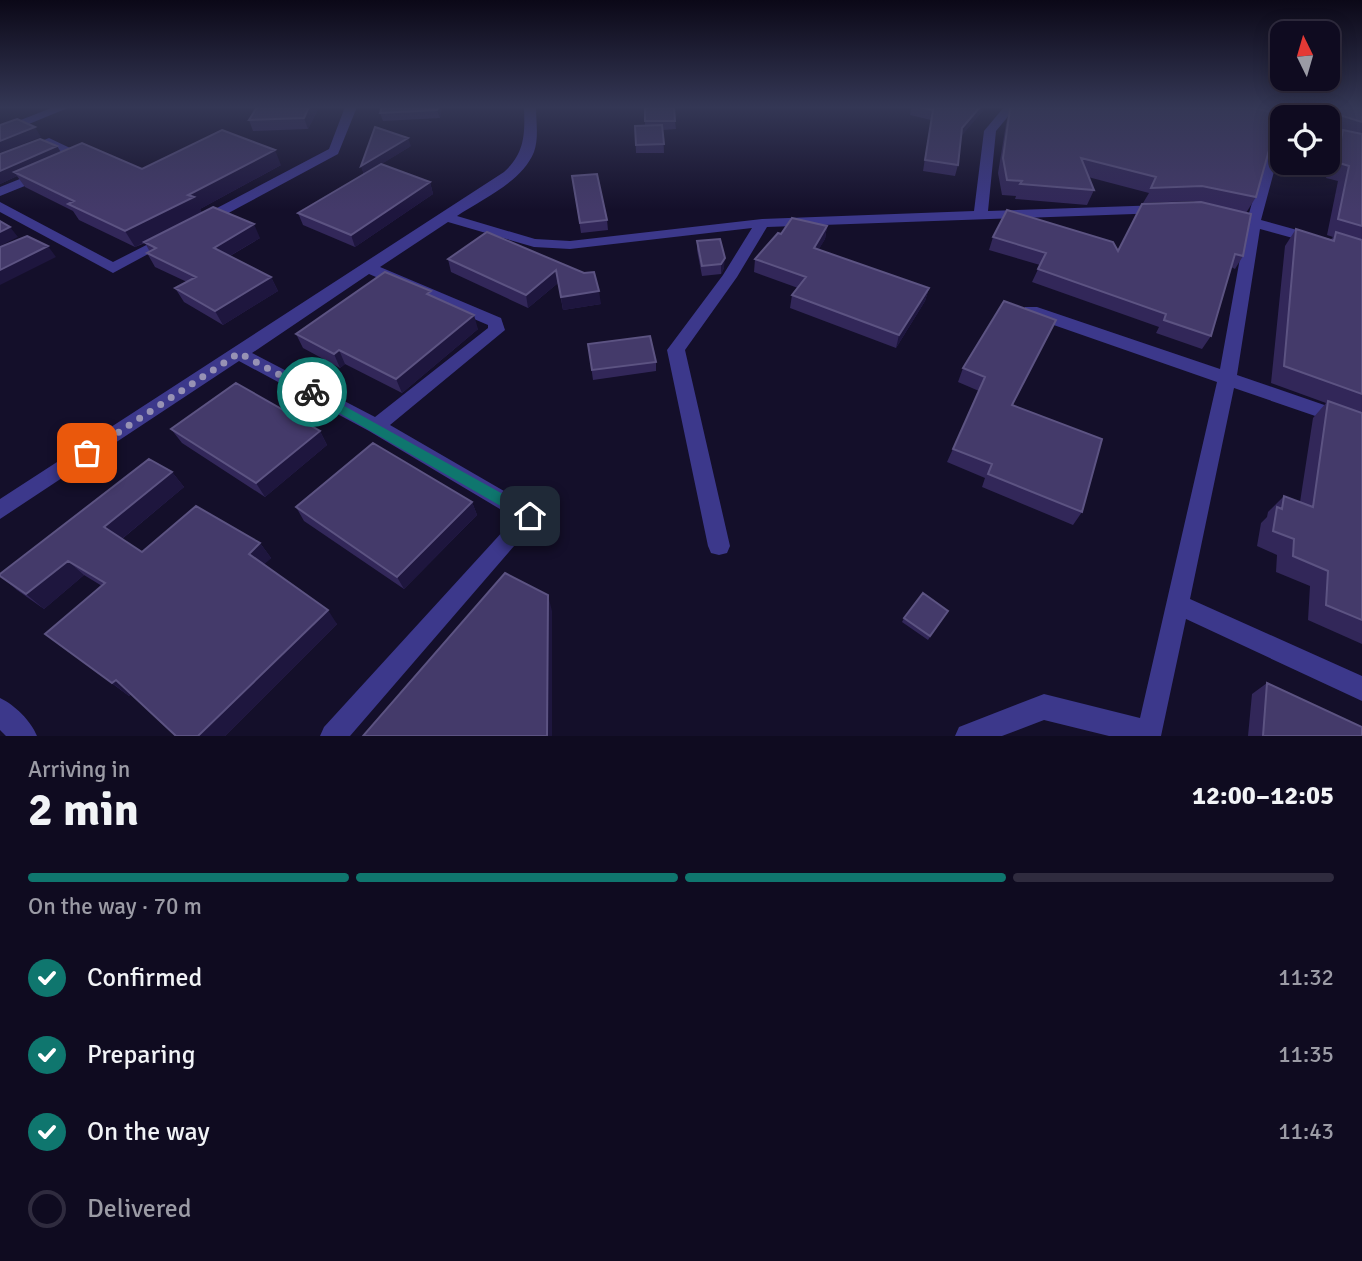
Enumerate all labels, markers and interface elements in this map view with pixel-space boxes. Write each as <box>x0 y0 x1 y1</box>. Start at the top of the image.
north arrow <box>1270 21 1340 91</box>
map controls <box>1270 21 1340 175</box>
button: locate <box>1270 105 1340 175</box>
courier <box>277 357 347 427</box>
icon: bike <box>293 373 331 411</box>
pin <box>57 423 117 483</box>
icon: bag <box>68 434 106 472</box>
pin <box>500 486 560 546</box>
icon: home <box>511 497 549 535</box>
text: Arriving in <box>28 755 130 784</box>
text: 12:00–12:05 <box>1192 780 1334 812</box>
text: 2 min <box>28 782 139 838</box>
text: On the way · 70 m <box>28 892 202 921</box>
icon: check <box>28 959 66 997</box>
text: Confirmed <box>87 962 202 994</box>
text: 11:32 <box>1278 963 1334 992</box>
icon: check <box>28 1036 66 1074</box>
text: Preparing <box>87 1039 195 1071</box>
text: 11:35 <box>1278 1040 1334 1069</box>
icon: check <box>28 1113 66 1151</box>
text: On the way <box>87 1116 210 1148</box>
text: 11:43 <box>1278 1117 1334 1146</box>
text: Delivered <box>87 1193 192 1225</box>

